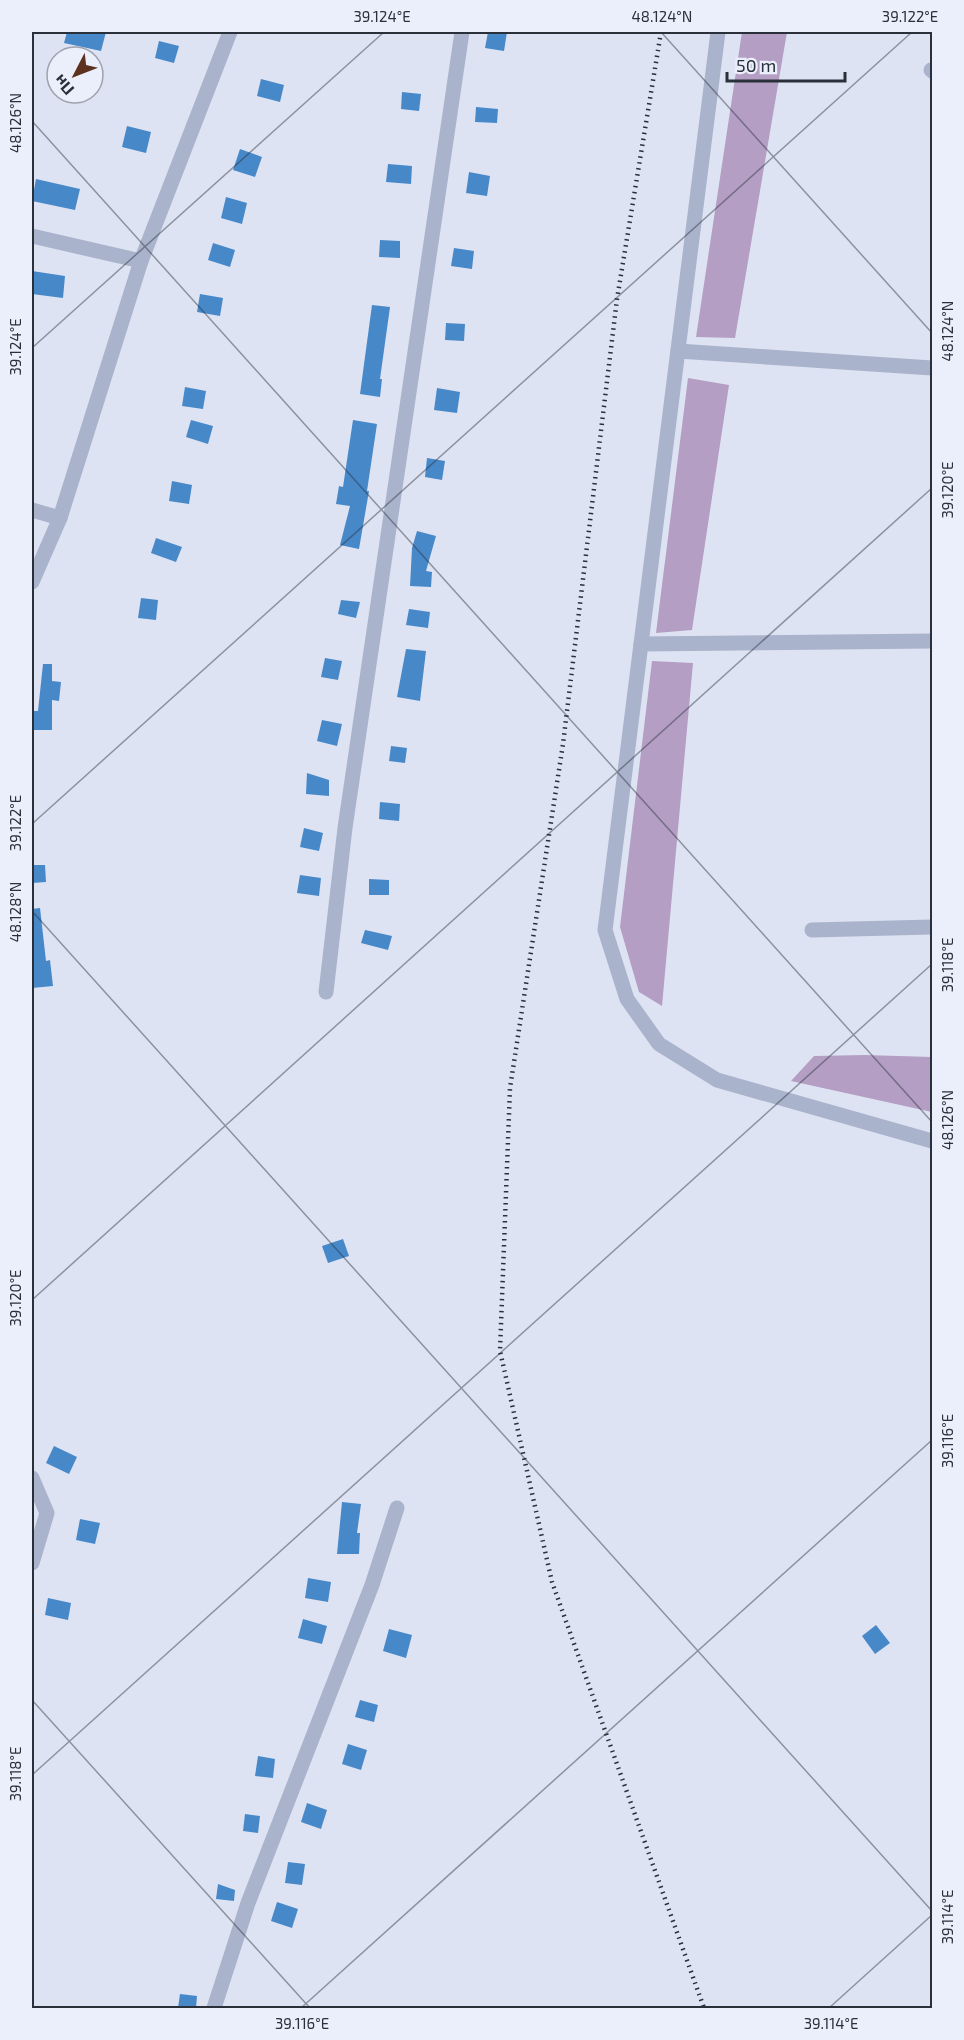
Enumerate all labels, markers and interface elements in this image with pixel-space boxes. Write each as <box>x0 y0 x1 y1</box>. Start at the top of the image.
text: 39.124°E <box>353 7 411 25</box>
text: 48.124°N <box>632 7 692 25</box>
text: 39.122°E <box>882 7 938 25</box>
north arrow <box>45 45 105 105</box>
scale bar <box>727 45 846 83</box>
text: 50 m <box>736 54 776 76</box>
text: Пн <box>49 71 77 99</box>
text: 48.126°N <box>6 93 24 153</box>
text: 48.124°N <box>938 301 956 361</box>
text: 39.124°E <box>6 318 24 376</box>
text: 39.120°E <box>938 461 956 519</box>
text: 39.122°E <box>6 795 24 851</box>
text: 48.128°N <box>6 882 24 942</box>
text: 39.118°E <box>938 938 956 992</box>
text: 48.126°N <box>938 1090 956 1150</box>
text: 39.120°E <box>6 1269 24 1327</box>
text: 39.116°E <box>938 1414 956 1468</box>
text: 39.118°E <box>6 1747 24 1801</box>
text: 39.114°E <box>938 1890 956 1944</box>
text: 39.116°E <box>275 2014 329 2032</box>
text: 39.114°E <box>804 2014 858 2032</box>

